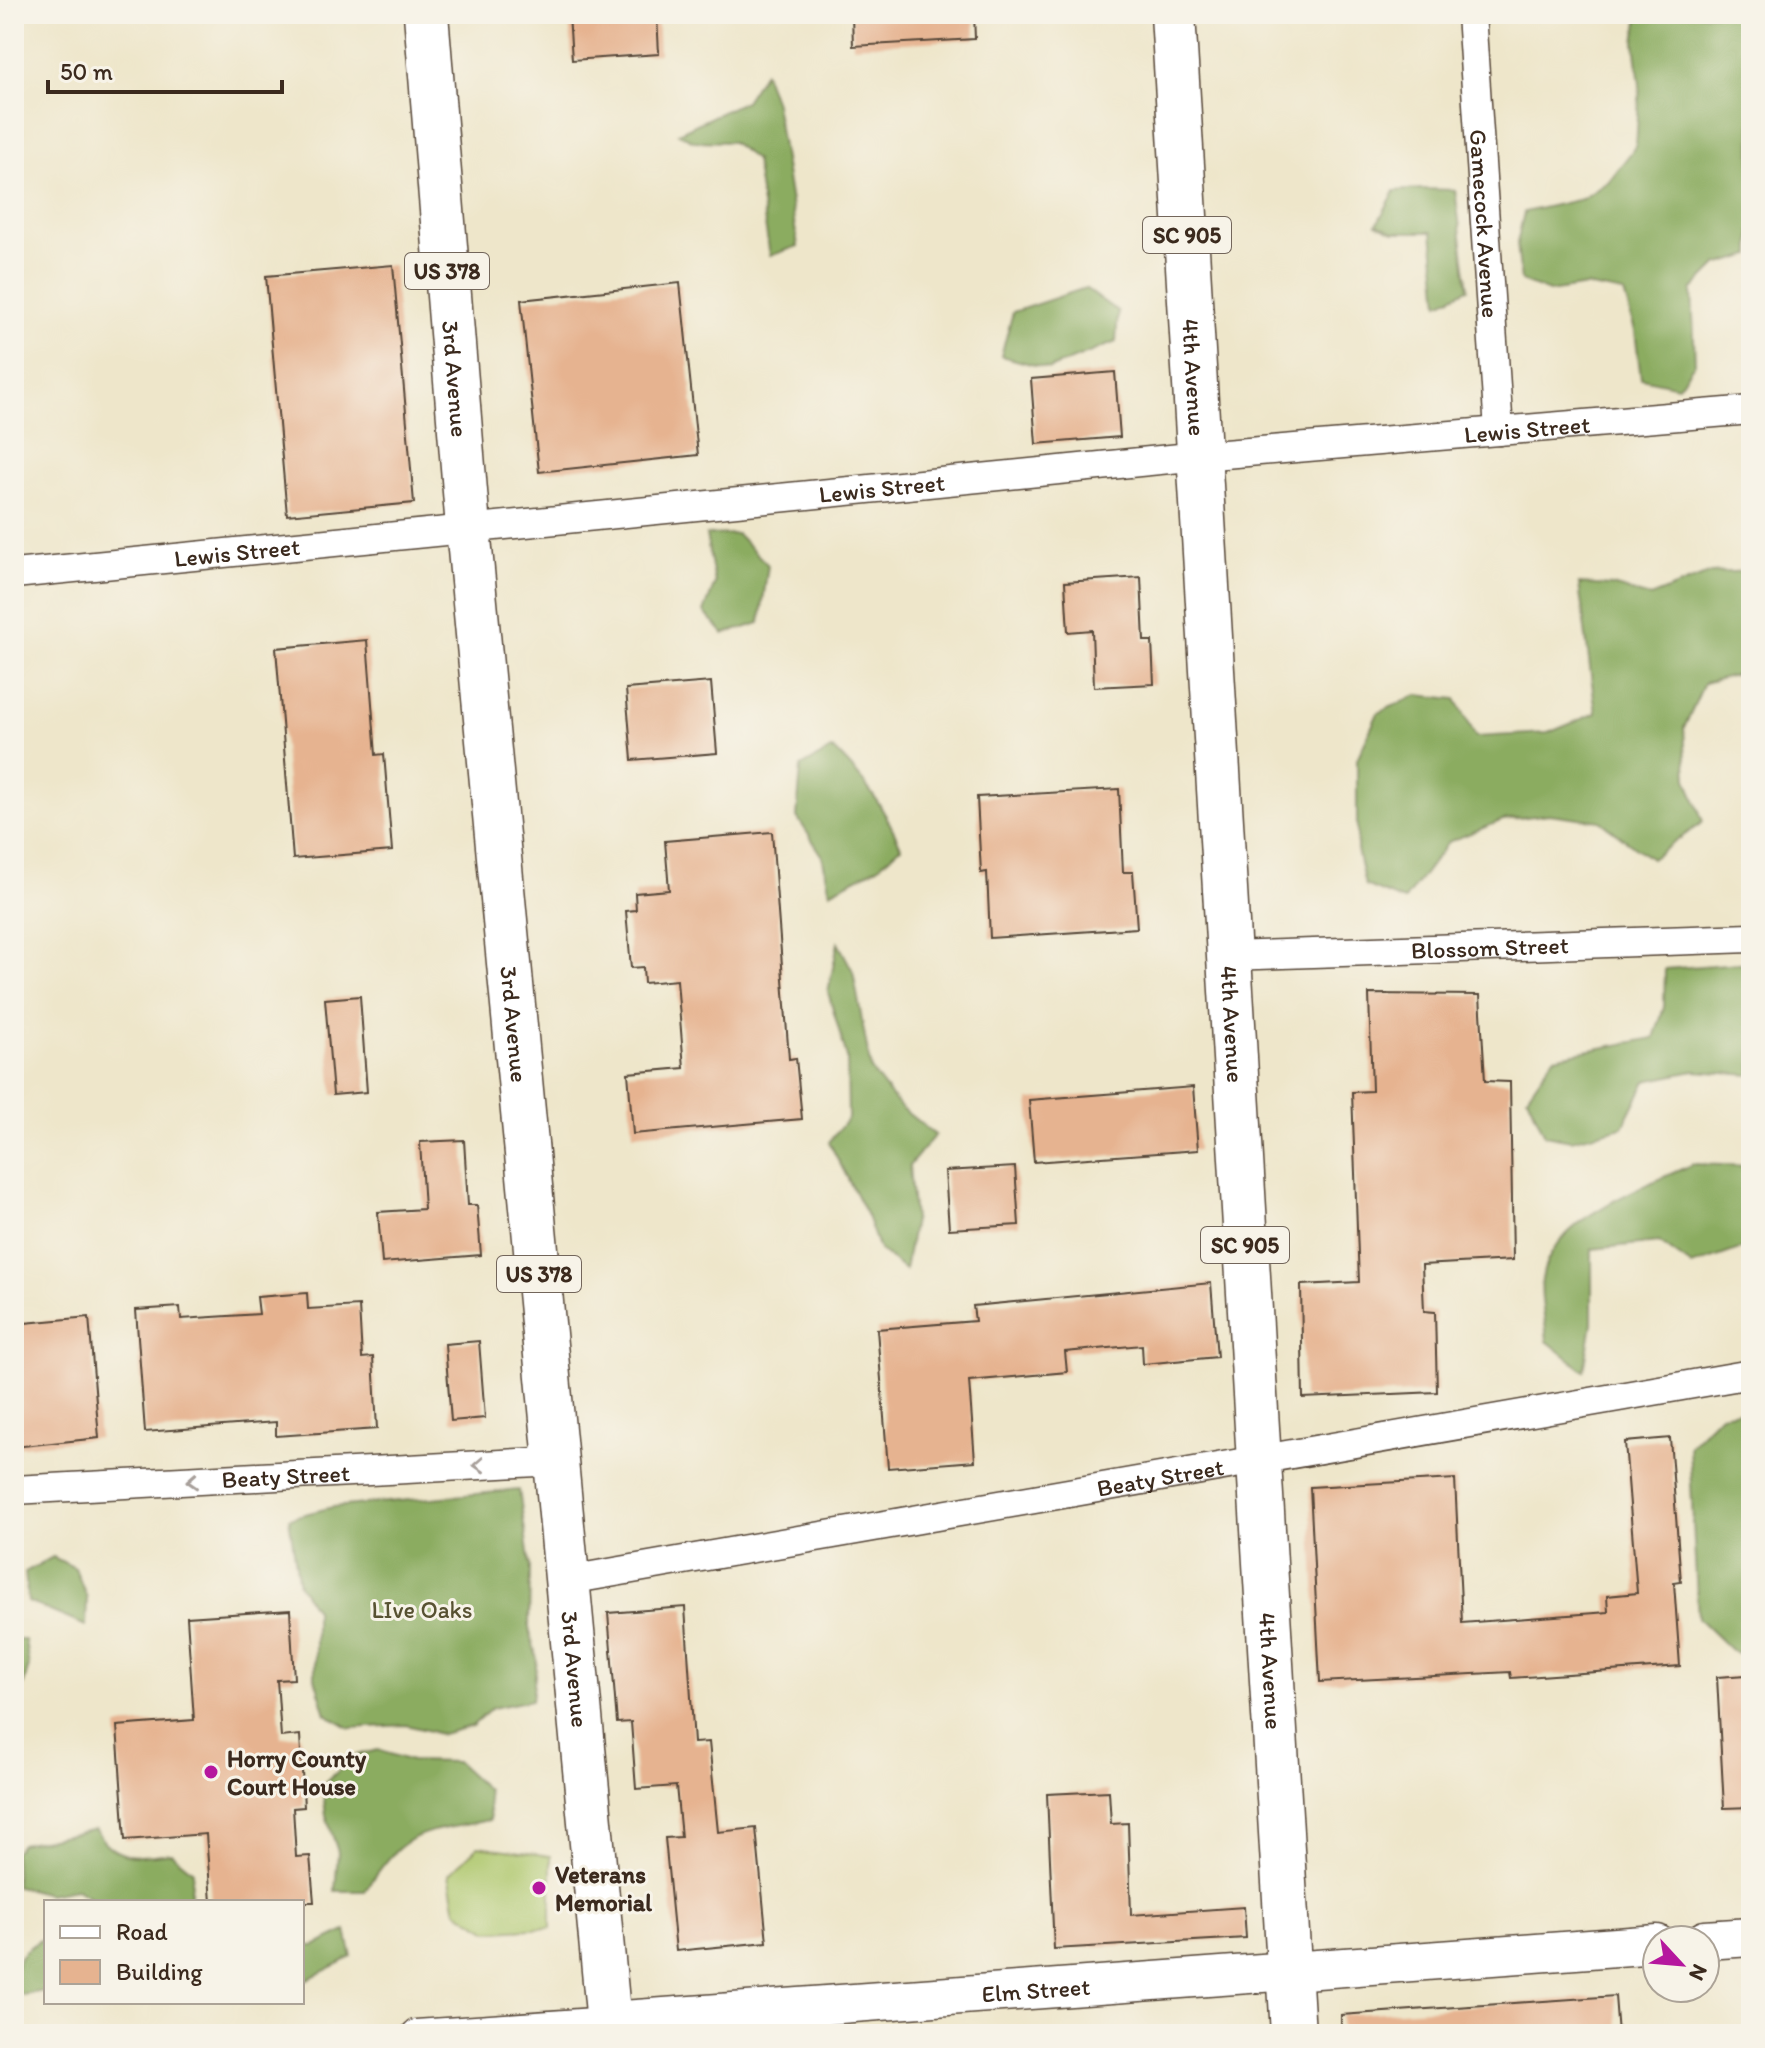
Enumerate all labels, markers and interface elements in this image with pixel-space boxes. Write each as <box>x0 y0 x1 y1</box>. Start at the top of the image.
scale bar <box>48 44 282 94</box>
text: 50 m <box>60 57 113 86</box>
street label: Gamecock Avenue <box>1464 128 1506 319</box>
road number: SC 905 <box>1143 217 1231 253</box>
road number: US 378 <box>405 253 489 289</box>
street label: 4th Avenue <box>1177 318 1213 437</box>
street label: 3rd Avenue <box>437 319 475 438</box>
street label: Lewis Street <box>1463 409 1591 448</box>
street label: Lewis Street <box>817 467 946 508</box>
street label: Lewis Street <box>173 531 301 573</box>
street label: Blossom Street <box>1410 930 1569 964</box>
street label: 3rd Avenue <box>495 964 535 1084</box>
street label: 4th Avenue <box>1215 965 1251 1084</box>
road number: SC 905 <box>1201 1227 1289 1263</box>
road number: US 378 <box>497 1256 581 1292</box>
street label: Beaty Street <box>1094 1452 1226 1502</box>
one-way arrow <box>472 1457 485 1474</box>
street label: Beaty Street <box>221 1458 351 1493</box>
one-way arrow <box>185 1472 198 1489</box>
park label: LIve Oaks <box>371 1595 473 1624</box>
street label: 3rd Avenue <box>556 1610 596 1729</box>
street label: 4th Avenue <box>1253 1612 1289 1731</box>
place label: Horry County Court House <box>227 1744 367 1801</box>
marker: Horry County Court House <box>202 1763 220 1781</box>
place label: Veterans Memorial <box>555 1860 652 1917</box>
marker: Veterans Memorial <box>530 1879 548 1897</box>
legend <box>44 1900 304 2004</box>
text: Road <box>116 1917 168 1946</box>
north arrow <box>1641 1924 1721 2004</box>
text: Building <box>116 1957 203 1986</box>
text: N <box>1683 1960 1714 1985</box>
street label: Elm Street <box>981 1971 1091 2008</box>

